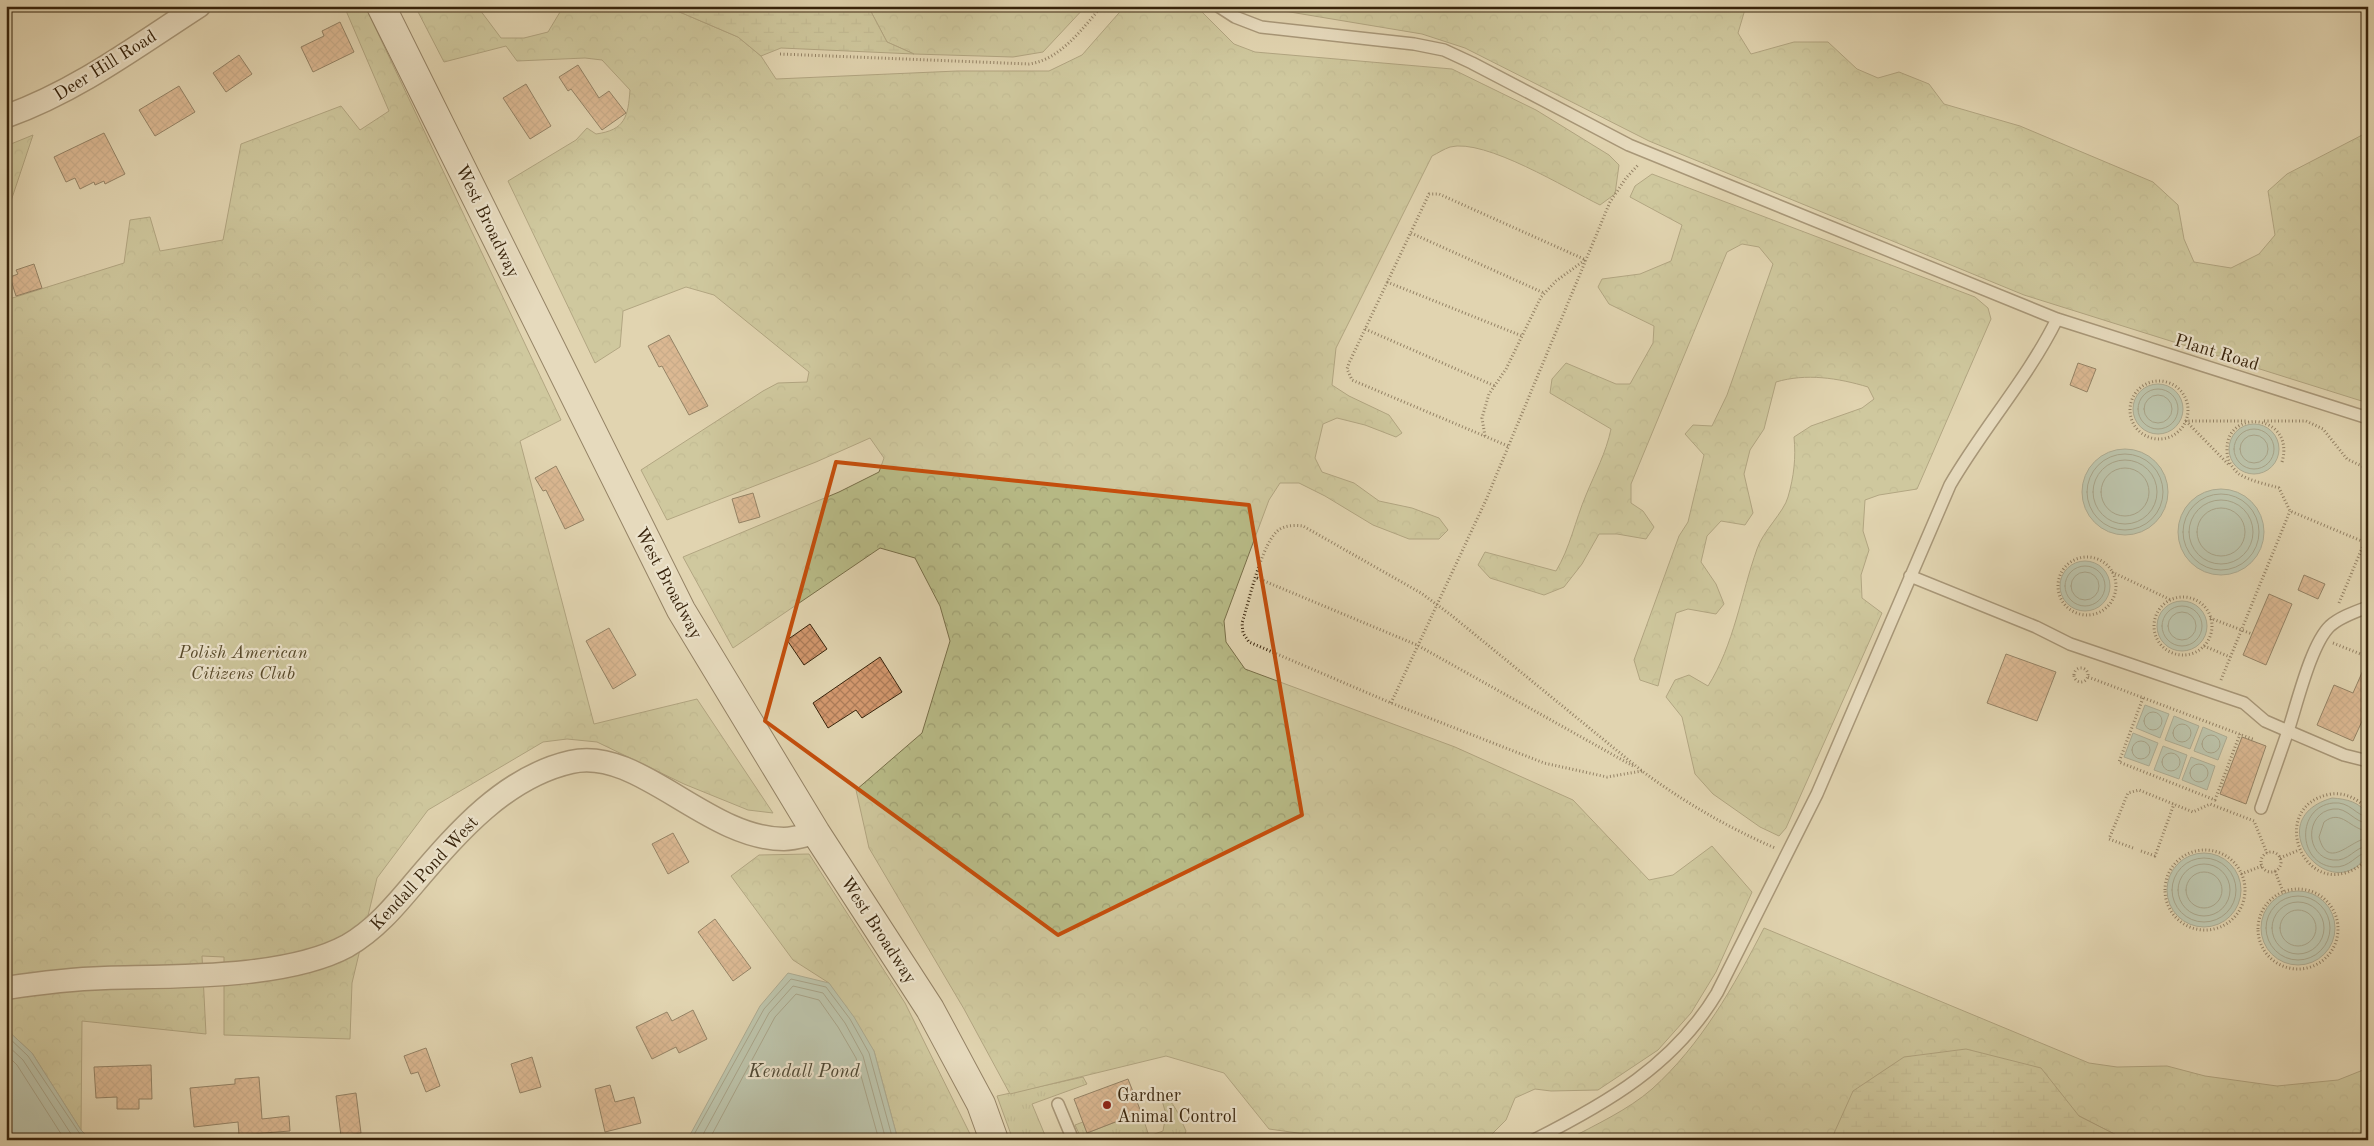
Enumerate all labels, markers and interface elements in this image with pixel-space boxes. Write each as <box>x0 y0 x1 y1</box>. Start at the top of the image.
street label: Deer Hill Road <box>51 27 160 104</box>
street label: West Broadway <box>452 162 522 281</box>
street label: Plant Road <box>2172 332 2261 374</box>
street label: West Broadway <box>631 525 705 643</box>
park label: Polish American Citizens Club <box>177 644 308 683</box>
street label: Kendall Pond West <box>367 813 482 934</box>
street label: West Broadway <box>837 874 920 988</box>
water label: Kendall Pond <box>747 1063 861 1082</box>
place label: Gardner Animal Control <box>1117 1087 1237 1126</box>
marker: Gardner Animal Control <box>1101 1099 1113 1111</box>

